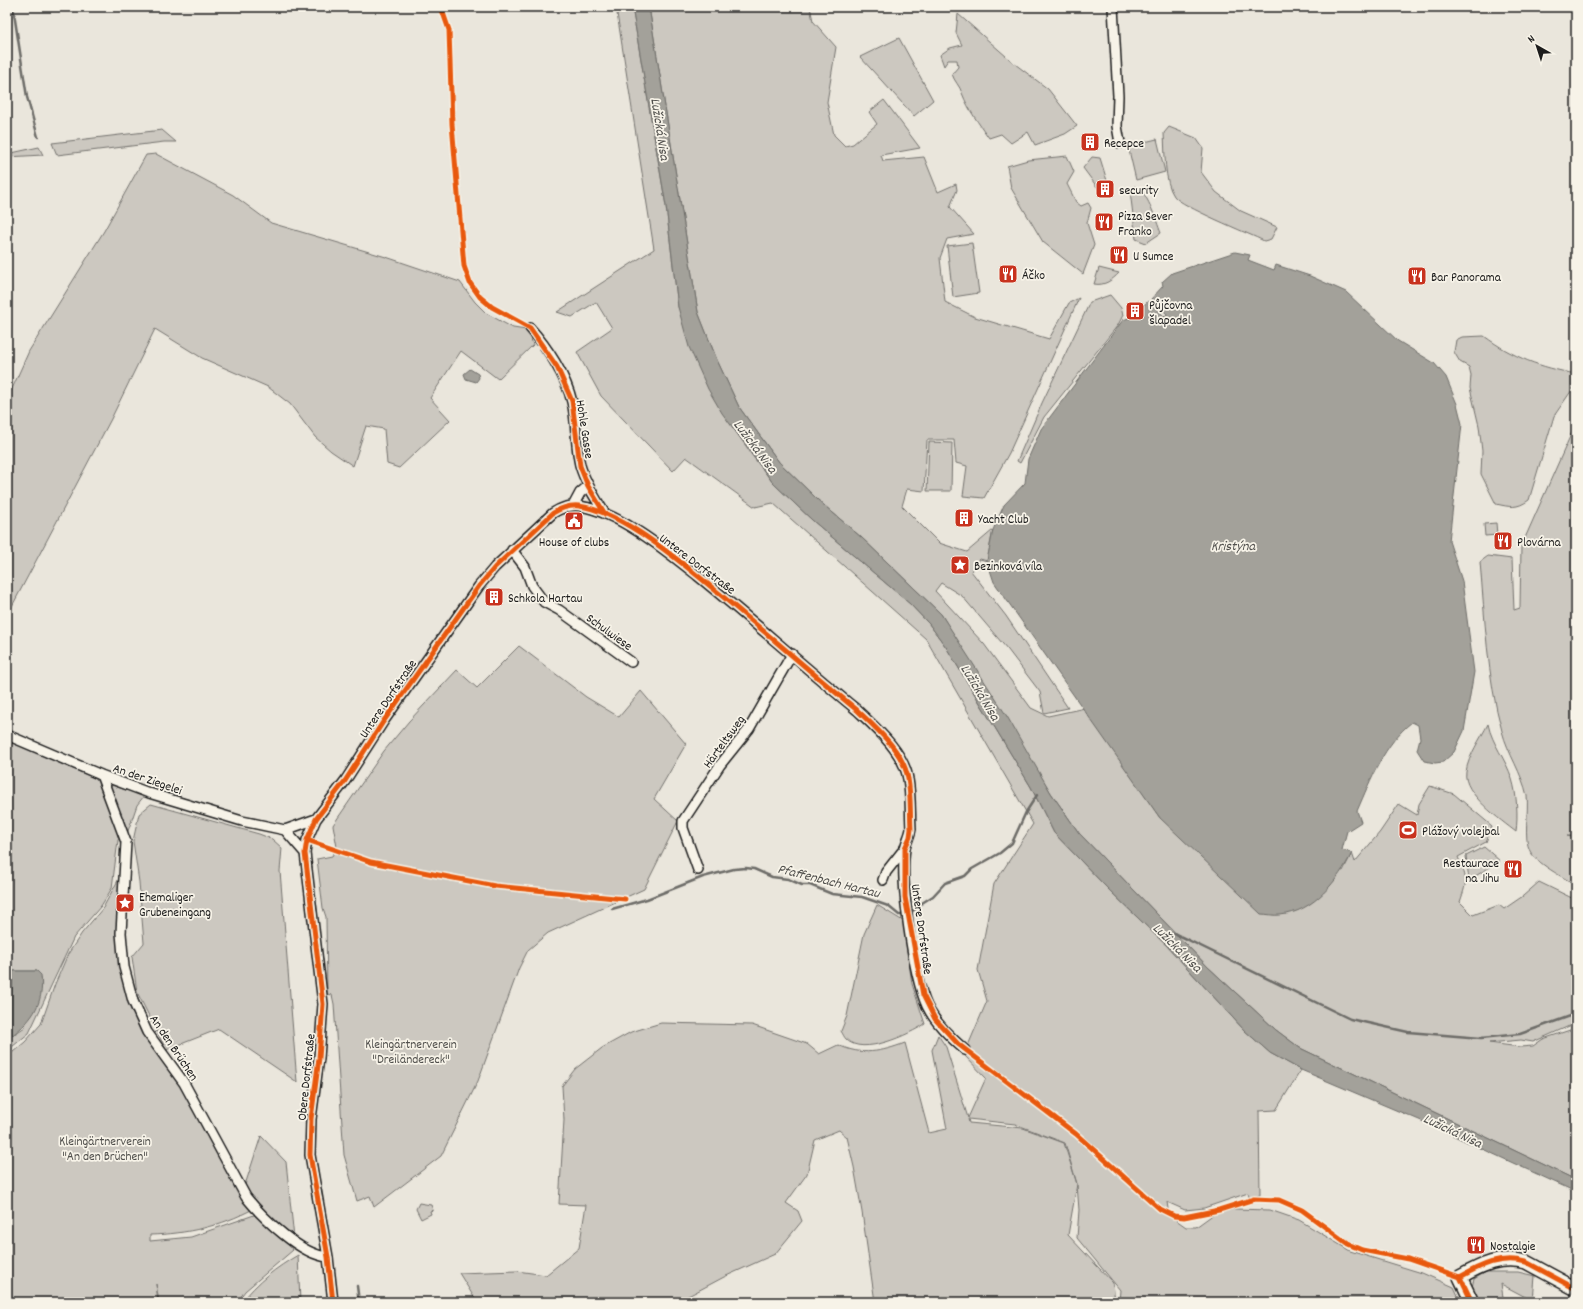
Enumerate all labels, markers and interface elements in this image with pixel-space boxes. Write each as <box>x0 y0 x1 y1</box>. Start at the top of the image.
north arrow <box>1517 26 1557 66</box>
text: N <box>1525 32 1540 48</box>
water label: Lužická Nisa <box>644 97 674 163</box>
building icon: Recepce <box>1079 131 1101 153</box>
place label: Recepce <box>1104 135 1144 154</box>
building icon: security <box>1094 178 1116 200</box>
place label: security <box>1119 182 1159 201</box>
place label: Pizza Sever Franko <box>1118 208 1173 242</box>
restaurant icon: Pizza Sever Franko <box>1093 211 1115 233</box>
restaurant icon: U Sumce <box>1108 244 1130 266</box>
place label: U Sumce <box>1133 248 1174 267</box>
restaurant icon: Áčko <box>997 263 1019 285</box>
restaurant icon: Bar Panorama <box>1406 265 1428 287</box>
place label: Áčko <box>1022 267 1045 286</box>
place label: Bar Panorama <box>1431 269 1502 288</box>
place label: Půjčovna šlapadel <box>1149 297 1193 331</box>
building icon: Půjčovna šlapadel <box>1124 300 1146 322</box>
street label: Hohle Gasse <box>569 399 598 461</box>
water label: Lužická Nisa <box>728 416 782 479</box>
building icon: Yacht Club <box>953 507 975 529</box>
public building icon: House of clubs <box>563 510 585 532</box>
place label: Yacht Club <box>978 511 1029 530</box>
street label: Untere Dorfstraße <box>654 530 739 600</box>
restaurant icon: Plovárna <box>1492 530 1514 552</box>
place label: House of clubs <box>539 534 609 553</box>
place label: Plovárna <box>1517 534 1562 553</box>
water label: Kristýna <box>1211 537 1256 557</box>
place icon: Bezinková víla <box>949 554 971 576</box>
place label: Bezinková víla <box>974 558 1043 577</box>
building icon: Schkola Hartau <box>483 586 505 608</box>
place label: Schkola Hartau <box>508 590 582 609</box>
street label: Schulwiese <box>581 610 636 657</box>
street label: Untere Dorfstraße <box>356 656 423 743</box>
water label: Lužická Nisa <box>955 661 1005 726</box>
street label: Härteltsweg <box>699 712 751 773</box>
street label: An der Ziegelei <box>110 760 185 801</box>
sports icon: Plážový volejbal <box>1397 819 1419 841</box>
place label: Plážový volejbal <box>1422 823 1500 842</box>
place label: Restaurace na Jihu <box>1443 855 1499 889</box>
restaurant icon: Restaurace na Jihu <box>1502 858 1524 880</box>
water label: Pfaffenbach Hartau <box>775 860 883 905</box>
street label: Untere Dorfstraße <box>905 883 936 976</box>
place label: Ehemaliger Grubeneingang <box>139 889 211 923</box>
place icon: Ehemaliger Grubeneingang <box>114 892 136 914</box>
water label: Lužická Nisa <box>1147 919 1207 979</box>
street label: An den Brüchen <box>144 1011 202 1085</box>
street label: Obere Dorfstraße <box>293 1033 322 1122</box>
park label: Kleingärtnerverein "Dreiländereck" <box>365 1036 457 1070</box>
water label: Lužická Nisa <box>1420 1110 1486 1155</box>
park label: Kleingärtnerverein "An den Brüchen" <box>59 1133 151 1167</box>
restaurant icon: Nostalgie <box>1465 1234 1487 1256</box>
place label: Nostalgie <box>1490 1238 1536 1257</box>

